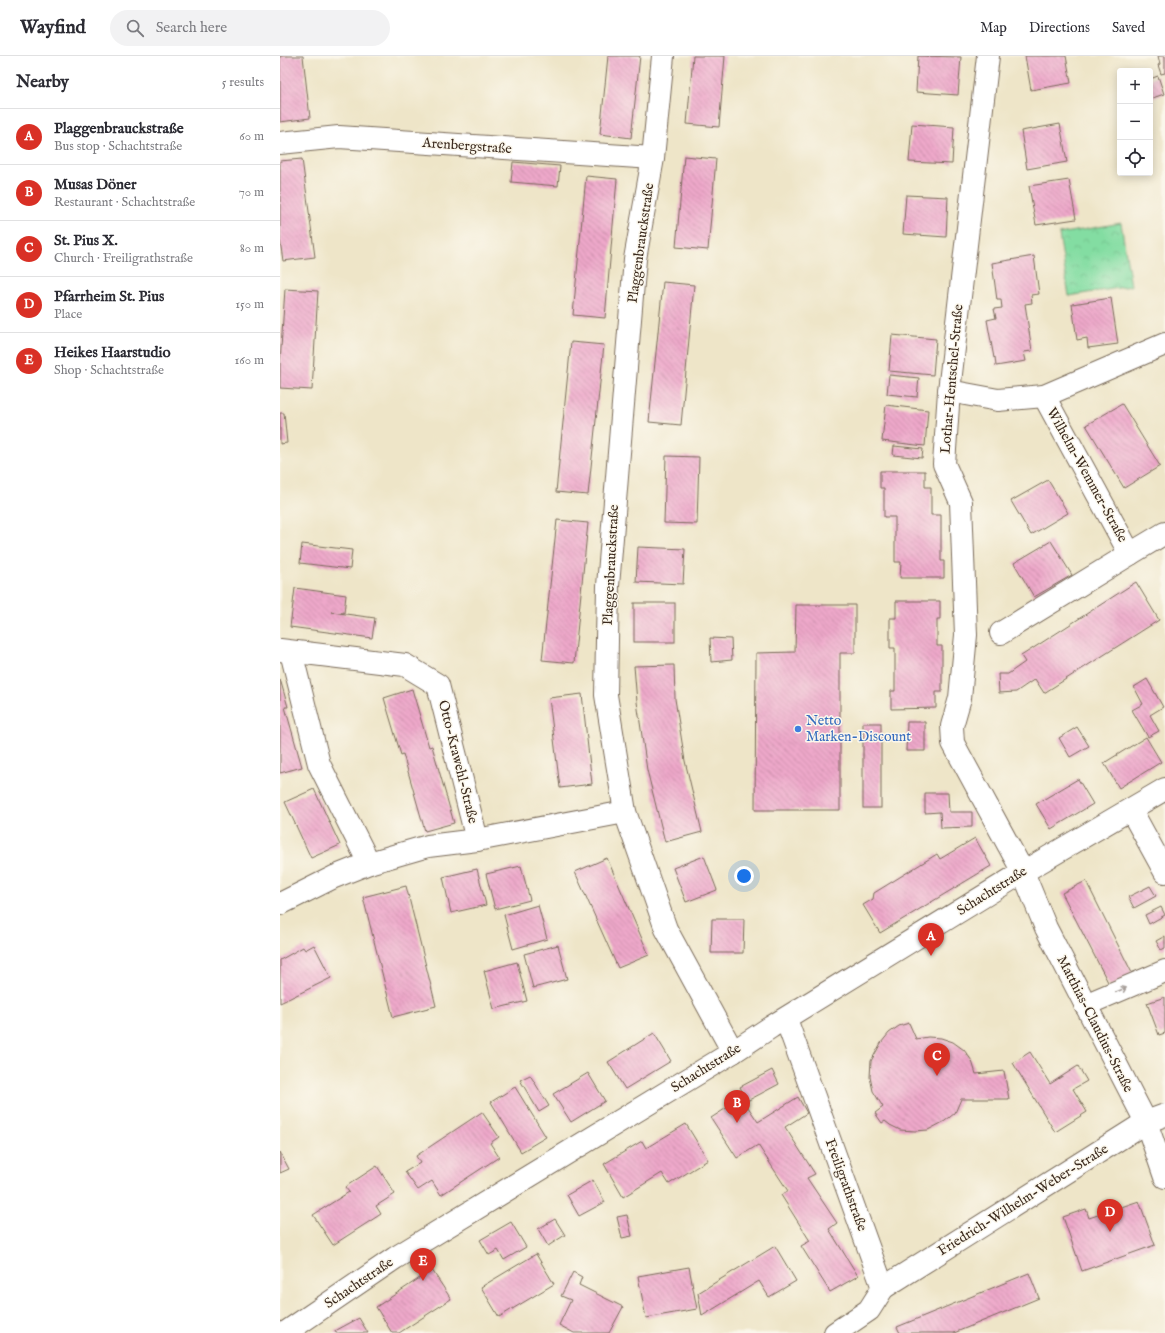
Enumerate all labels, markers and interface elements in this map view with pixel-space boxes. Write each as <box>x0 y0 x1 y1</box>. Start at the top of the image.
search box <box>110 10 390 46</box>
text: Wayfind <box>20 16 86 40</box>
icon: search <box>124 17 146 39</box>
text: Search here <box>156 18 227 37</box>
text: Map <box>980 19 1007 37</box>
text: Directions <box>1029 19 1090 37</box>
text: Saved <box>1112 19 1145 37</box>
map controls <box>1117 68 1153 176</box>
button: + <box>1117 68 1153 104</box>
text: Nearby <box>16 72 69 93</box>
text: 5 results <box>222 74 264 91</box>
button: − <box>1117 104 1153 140</box>
text: Plaggenbrauckstraße <box>54 119 184 138</box>
text: A <box>25 128 33 145</box>
text: 60 m <box>239 128 264 145</box>
street label: Arenbergstraße <box>421 134 513 158</box>
text: Bus stop · Schachtstraße <box>54 138 182 155</box>
button: locate <box>1117 140 1153 176</box>
text: Musas Döner <box>54 175 136 194</box>
street label: Plaggenbrauckstraße <box>624 181 658 304</box>
text: B <box>25 184 33 201</box>
text: 70 m <box>239 184 264 201</box>
text: Restaurant · Schachtstraße <box>54 194 195 211</box>
text: St. Pius X. <box>54 231 118 250</box>
text: C <box>24 240 34 257</box>
text: 80 m <box>240 240 264 257</box>
text: Church · Freiligrathstraße <box>54 250 193 267</box>
text: Pfarrheim St. Pius <box>54 287 164 306</box>
text: D <box>24 296 34 313</box>
text: 150 m <box>235 296 264 313</box>
street label: Lothar-Hentschel-Straße <box>936 303 968 454</box>
text: Place <box>54 306 82 323</box>
text: Heikes Haarstudio <box>54 343 171 362</box>
text: E <box>24 352 34 369</box>
text: 160 m <box>234 352 264 369</box>
text: Shop · Schachtstraße <box>54 362 164 379</box>
street label: Wilhelm-Wemmer-Straße <box>1042 404 1132 546</box>
street label: Plaggenbrauckstraße <box>599 504 623 626</box>
street label: Otto-Krawehl-Straße <box>434 698 482 826</box>
place label: Netto Marken-Discount <box>806 712 911 746</box>
marker: Netto Marken-Discount <box>793 724 803 734</box>
street label: Schachtstraße <box>954 862 1031 920</box>
your location <box>734 866 754 886</box>
pin: A <box>918 923 944 956</box>
street label: Matthias-Claudius-Straße <box>1053 953 1138 1096</box>
one-way arrow <box>1115 985 1127 993</box>
street label: Schachtstraße <box>668 1039 745 1097</box>
pin: C <box>924 1043 950 1076</box>
pin: B <box>724 1090 750 1123</box>
street label: Freiligrathstraße <box>821 1136 871 1234</box>
street label: Friedrich-Wilhelm-Weber-Straße <box>934 1140 1112 1260</box>
pin: D <box>1097 1199 1123 1232</box>
pin: E <box>410 1248 436 1281</box>
street label: Schachtstraße <box>321 1253 397 1313</box>

